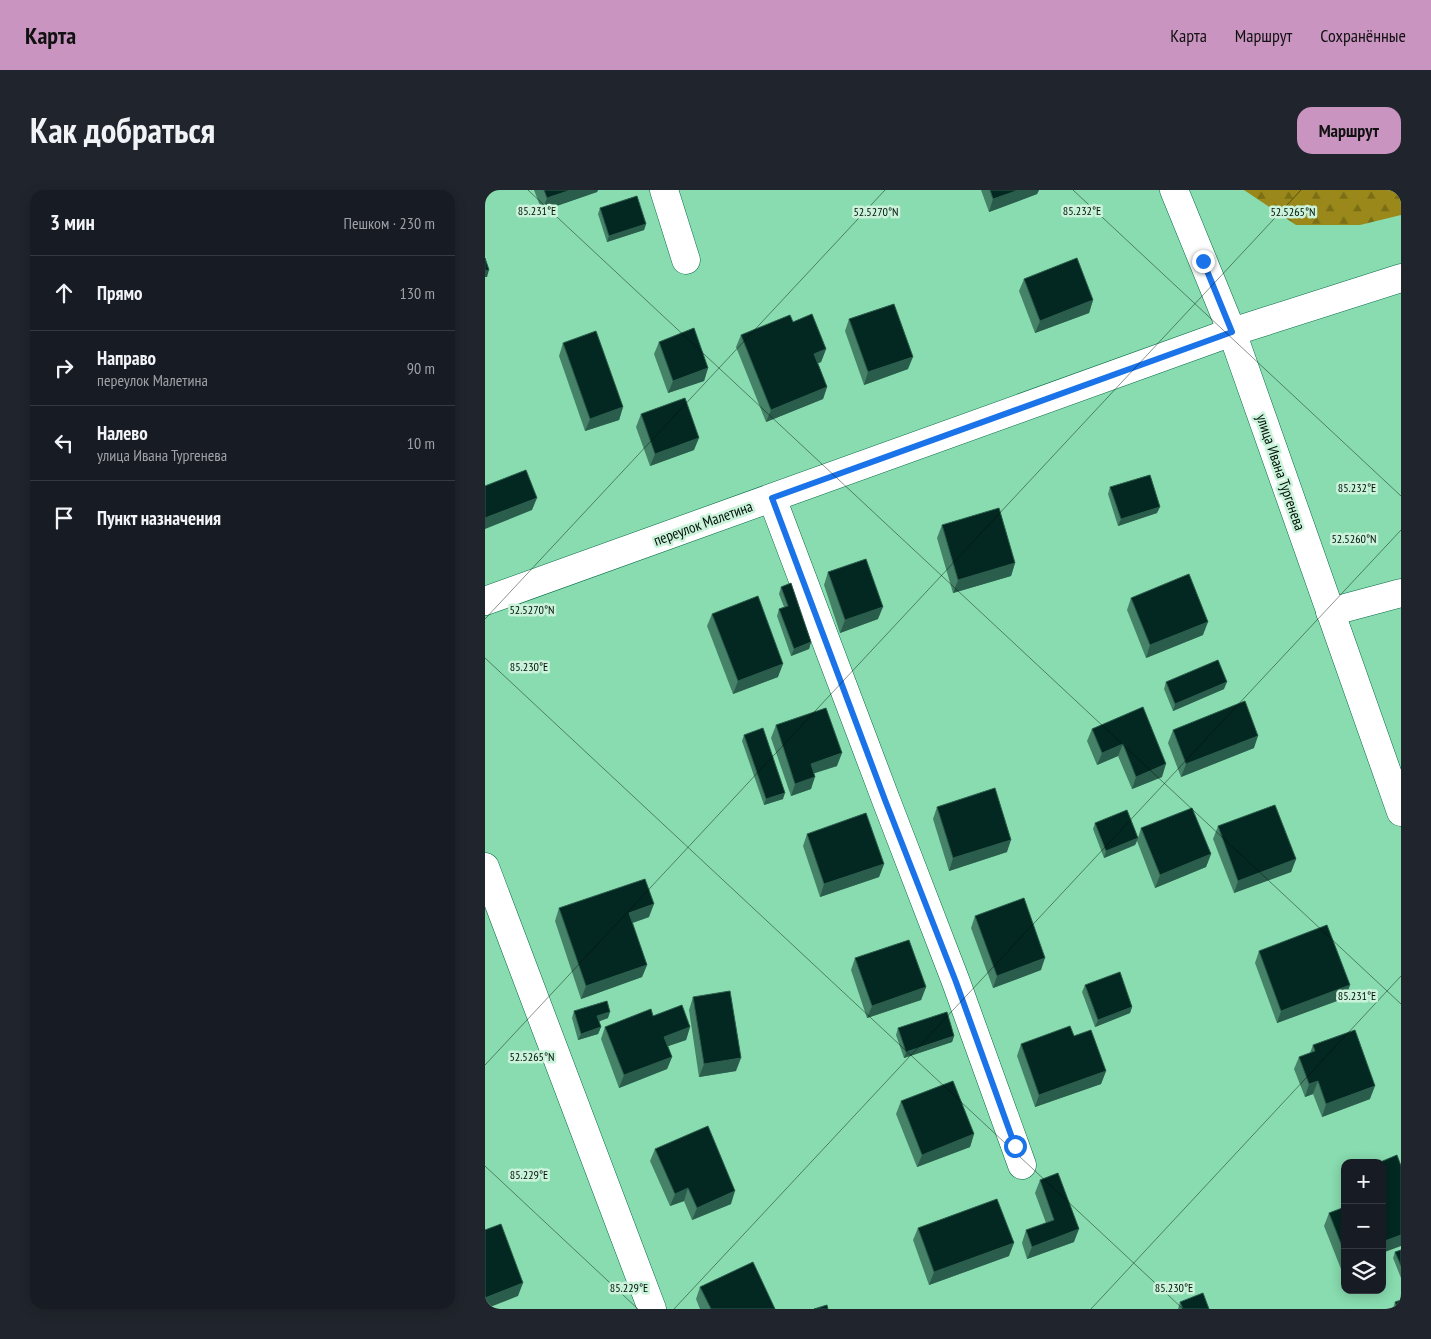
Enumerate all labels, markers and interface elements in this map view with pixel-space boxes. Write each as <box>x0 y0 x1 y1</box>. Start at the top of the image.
text: Карта <box>25 20 76 51</box>
text: Карта <box>1170 24 1207 47</box>
text: Маршрут <box>1235 24 1292 47</box>
text: Сохранённые <box>1320 24 1406 47</box>
text: Как добраться <box>30 107 215 153</box>
button: Маршрут <box>1297 107 1401 154</box>
text: 85.231°E <box>518 203 556 218</box>
text: 85.232°E <box>1063 203 1101 218</box>
text: 52.5270°N <box>853 204 899 219</box>
text: 52.5265°N <box>1270 204 1316 219</box>
text: 3 мин <box>50 209 95 236</box>
text: Пешком · 230 m <box>344 213 435 233</box>
route end <box>1192 250 1215 273</box>
icon: ahead <box>50 279 78 307</box>
text: Прямо <box>97 281 142 305</box>
text: 130 m <box>400 283 435 303</box>
text: Направо <box>97 346 156 370</box>
icon: right <box>50 354 78 382</box>
text: 90 m <box>407 358 435 378</box>
text: переулок Малетина <box>97 370 208 390</box>
street label: улица Ивана Тургенева <box>1252 411 1310 533</box>
text: Налево <box>97 421 148 445</box>
icon: left <box>50 429 78 457</box>
text: 10 m <box>407 433 435 453</box>
text: улица Ивана Тургенева <box>97 445 227 465</box>
text: 85.232°E <box>1338 480 1376 495</box>
street label: переулок Малетина <box>651 496 755 550</box>
icon: arrive <box>50 504 78 532</box>
text: Пункт назначения <box>97 506 221 530</box>
text: 52.5260°N <box>1331 531 1377 546</box>
text: 52.5270°N <box>509 602 555 617</box>
text: 85.230°E <box>510 659 548 674</box>
text: 85.231°E <box>1338 988 1376 1003</box>
text: 52.5265°N <box>509 1049 555 1064</box>
route start <box>1004 1135 1027 1158</box>
map controls <box>1341 1159 1386 1294</box>
button: + <box>1341 1159 1386 1204</box>
text: 85.229°E <box>510 1167 548 1182</box>
button: − <box>1341 1204 1386 1249</box>
button: layers <box>1341 1249 1386 1294</box>
text: 85.229°E <box>610 1280 648 1295</box>
text: 85.230°E <box>1155 1280 1193 1295</box>

